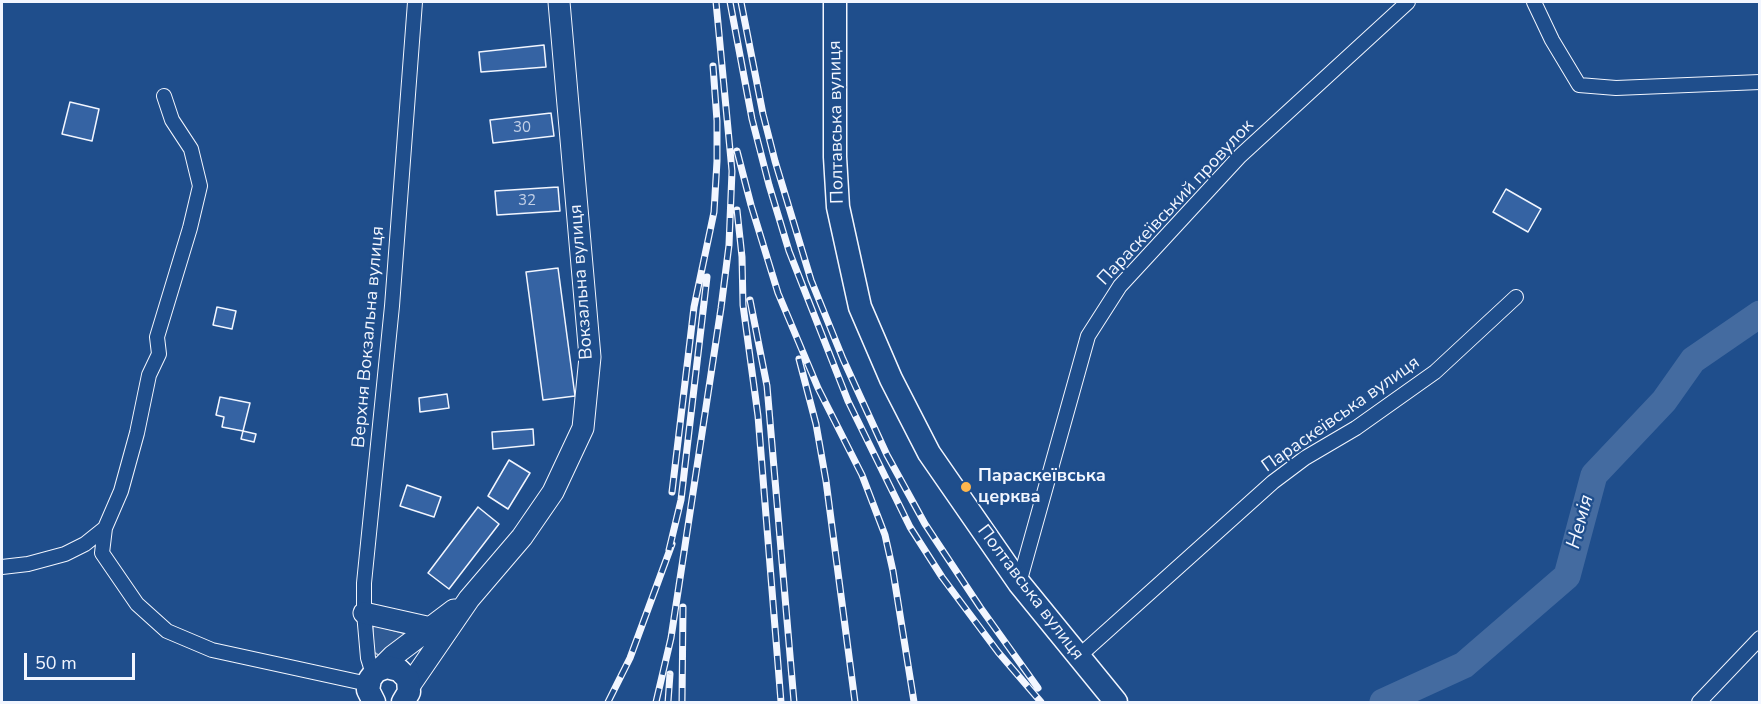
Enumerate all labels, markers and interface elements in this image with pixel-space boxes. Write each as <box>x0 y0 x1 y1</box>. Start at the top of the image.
street label: Полтавська вулиця <box>825 40 849 204</box>
street label: Параскеївський провулок <box>1093 116 1259 290</box>
house number: 30 <box>513 119 531 137</box>
house number: 32 <box>518 192 536 210</box>
street label: Вокзальна вулиця <box>566 204 598 360</box>
street label: Верхня Вокзальна вулиця <box>349 225 389 449</box>
street label: Параскеївська вулиця <box>1258 352 1424 478</box>
place label: Параскеївська церква <box>978 466 1106 508</box>
marker: Параскеївська церква <box>959 480 973 494</box>
water label: Немія <box>1562 492 1600 552</box>
street label: Полтавська вулиця <box>972 521 1088 665</box>
scale bar <box>27 641 138 679</box>
text: 50 m <box>35 651 77 675</box>

